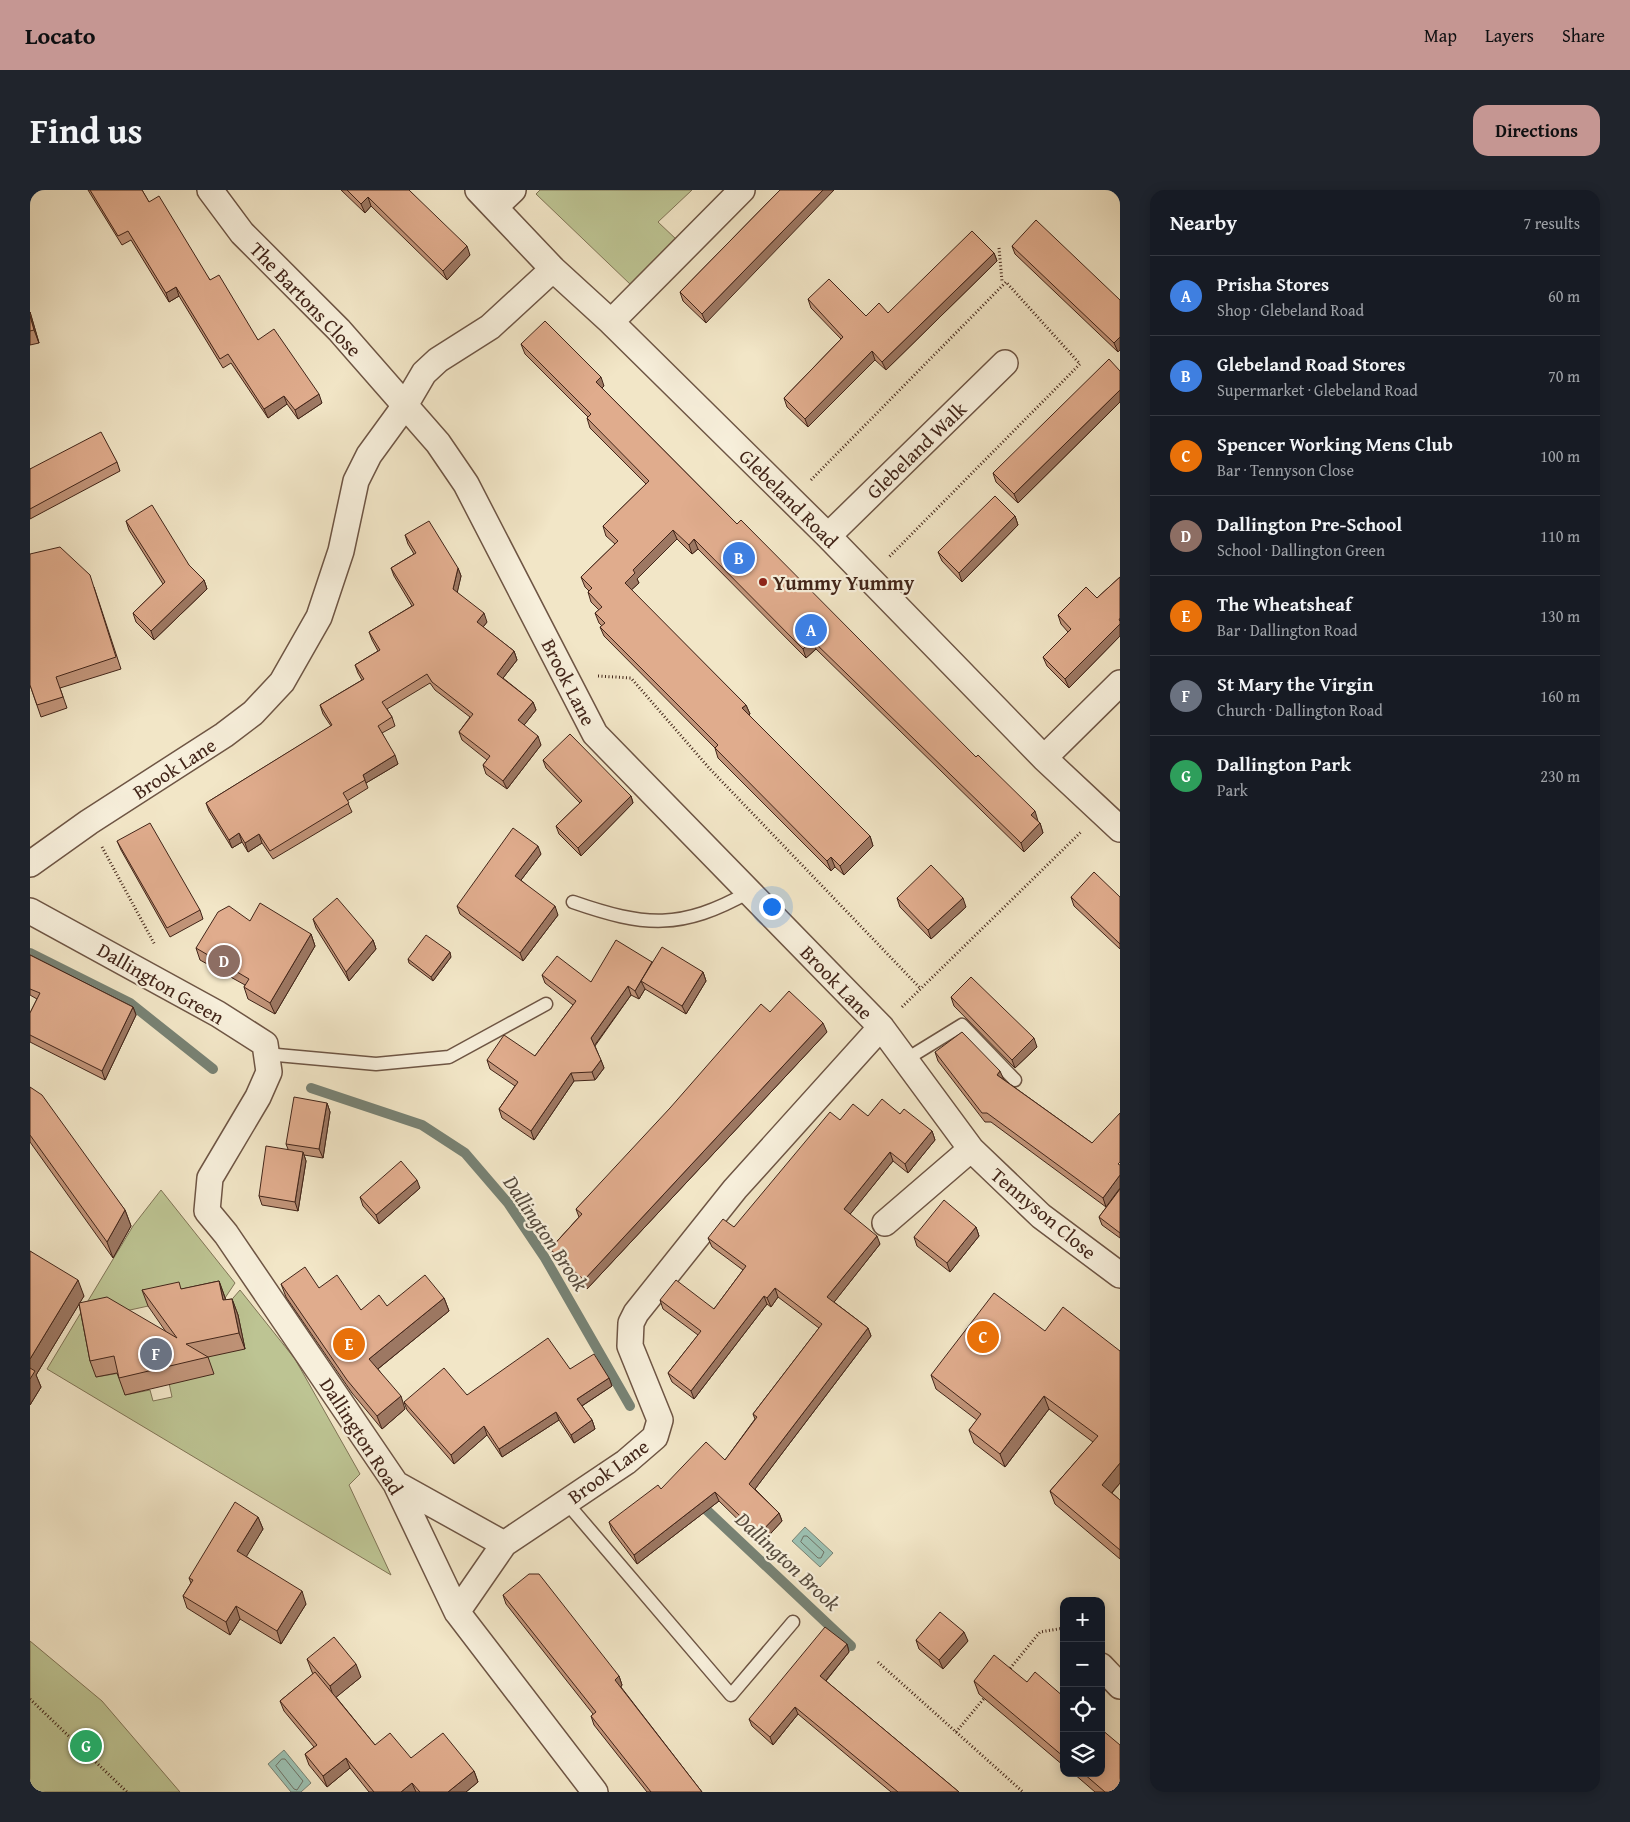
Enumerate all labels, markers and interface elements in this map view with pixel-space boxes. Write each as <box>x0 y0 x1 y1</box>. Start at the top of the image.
text: Locato <box>25 18 96 53</box>
text: Map <box>1424 22 1457 49</box>
text: Layers <box>1485 22 1534 49</box>
text: Share <box>1562 22 1605 49</box>
text: Find us <box>30 105 143 156</box>
button: Directions <box>1473 105 1600 156</box>
text: Nearby <box>1170 207 1237 238</box>
text: 7 results <box>1523 211 1580 235</box>
street label: The Bartons Close <box>243 235 369 363</box>
text: Prisha Stores <box>1217 270 1329 298</box>
text: A <box>1181 284 1191 308</box>
text: 60 m <box>1548 284 1580 308</box>
text: Shop · Glebeland Road <box>1217 298 1364 322</box>
text: Glebeland Road Stores <box>1217 350 1405 378</box>
text: B <box>1181 364 1191 388</box>
text: 70 m <box>1548 364 1580 388</box>
text: Supermarket · Glebeland Road <box>1217 378 1418 402</box>
street label: Glebeland Walk <box>859 394 973 505</box>
text: Spencer Working Mens Club <box>1217 430 1453 458</box>
street label: Glebeland Road <box>733 442 845 554</box>
text: C <box>1181 444 1191 468</box>
text: 100 m <box>1540 444 1580 468</box>
text: Bar · Tennyson Close <box>1217 458 1354 482</box>
text: Dallington Pre-School <box>1217 510 1402 538</box>
text: D <box>1181 524 1191 548</box>
text: 110 m <box>1540 524 1580 548</box>
text: School · Dallington Green <box>1217 538 1385 562</box>
pin: B <box>723 539 755 577</box>
place label: Yummy Yummy <box>773 568 915 597</box>
marker: Yummy Yummy <box>757 576 769 588</box>
text: The Wheatsheaf <box>1217 590 1352 618</box>
text: E <box>1182 604 1190 628</box>
text: 130 m <box>1540 604 1580 628</box>
pin: A <box>795 611 827 649</box>
text: Bar · Dallington Road <box>1217 618 1357 642</box>
street label: Brook Lane <box>535 634 603 730</box>
text: St Mary the Virgin <box>1217 670 1373 698</box>
text: F <box>1182 684 1190 708</box>
text: 160 m <box>1540 684 1580 708</box>
text: Church · Dallington Road <box>1217 698 1383 722</box>
street label: Brook Lane <box>127 730 221 806</box>
text: Dallington Park <box>1217 750 1351 778</box>
text: G <box>1181 764 1191 788</box>
text: 230 m <box>1540 764 1580 788</box>
text: Park <box>1217 778 1248 802</box>
your location <box>759 894 785 920</box>
street label: Dallington Green <box>93 937 229 1029</box>
street label: Brook Lane <box>794 938 880 1026</box>
pin: D <box>208 942 240 980</box>
street label: Tennyson Close <box>985 1160 1103 1266</box>
water label: Dallington Brook <box>495 1168 596 1297</box>
pin: C <box>967 1318 999 1356</box>
pin: E <box>333 1325 365 1363</box>
pin: F <box>140 1335 172 1373</box>
street label: Dallington Road <box>313 1372 411 1501</box>
street label: Brook Lane <box>561 1432 655 1510</box>
water label: Dallington Brook <box>728 1503 848 1618</box>
map controls <box>1060 1597 1105 1777</box>
button: + <box>1060 1597 1105 1642</box>
button: − <box>1060 1642 1105 1687</box>
button: locate <box>1060 1687 1105 1732</box>
pin: G <box>70 1727 102 1765</box>
button: layers <box>1060 1732 1105 1777</box>

